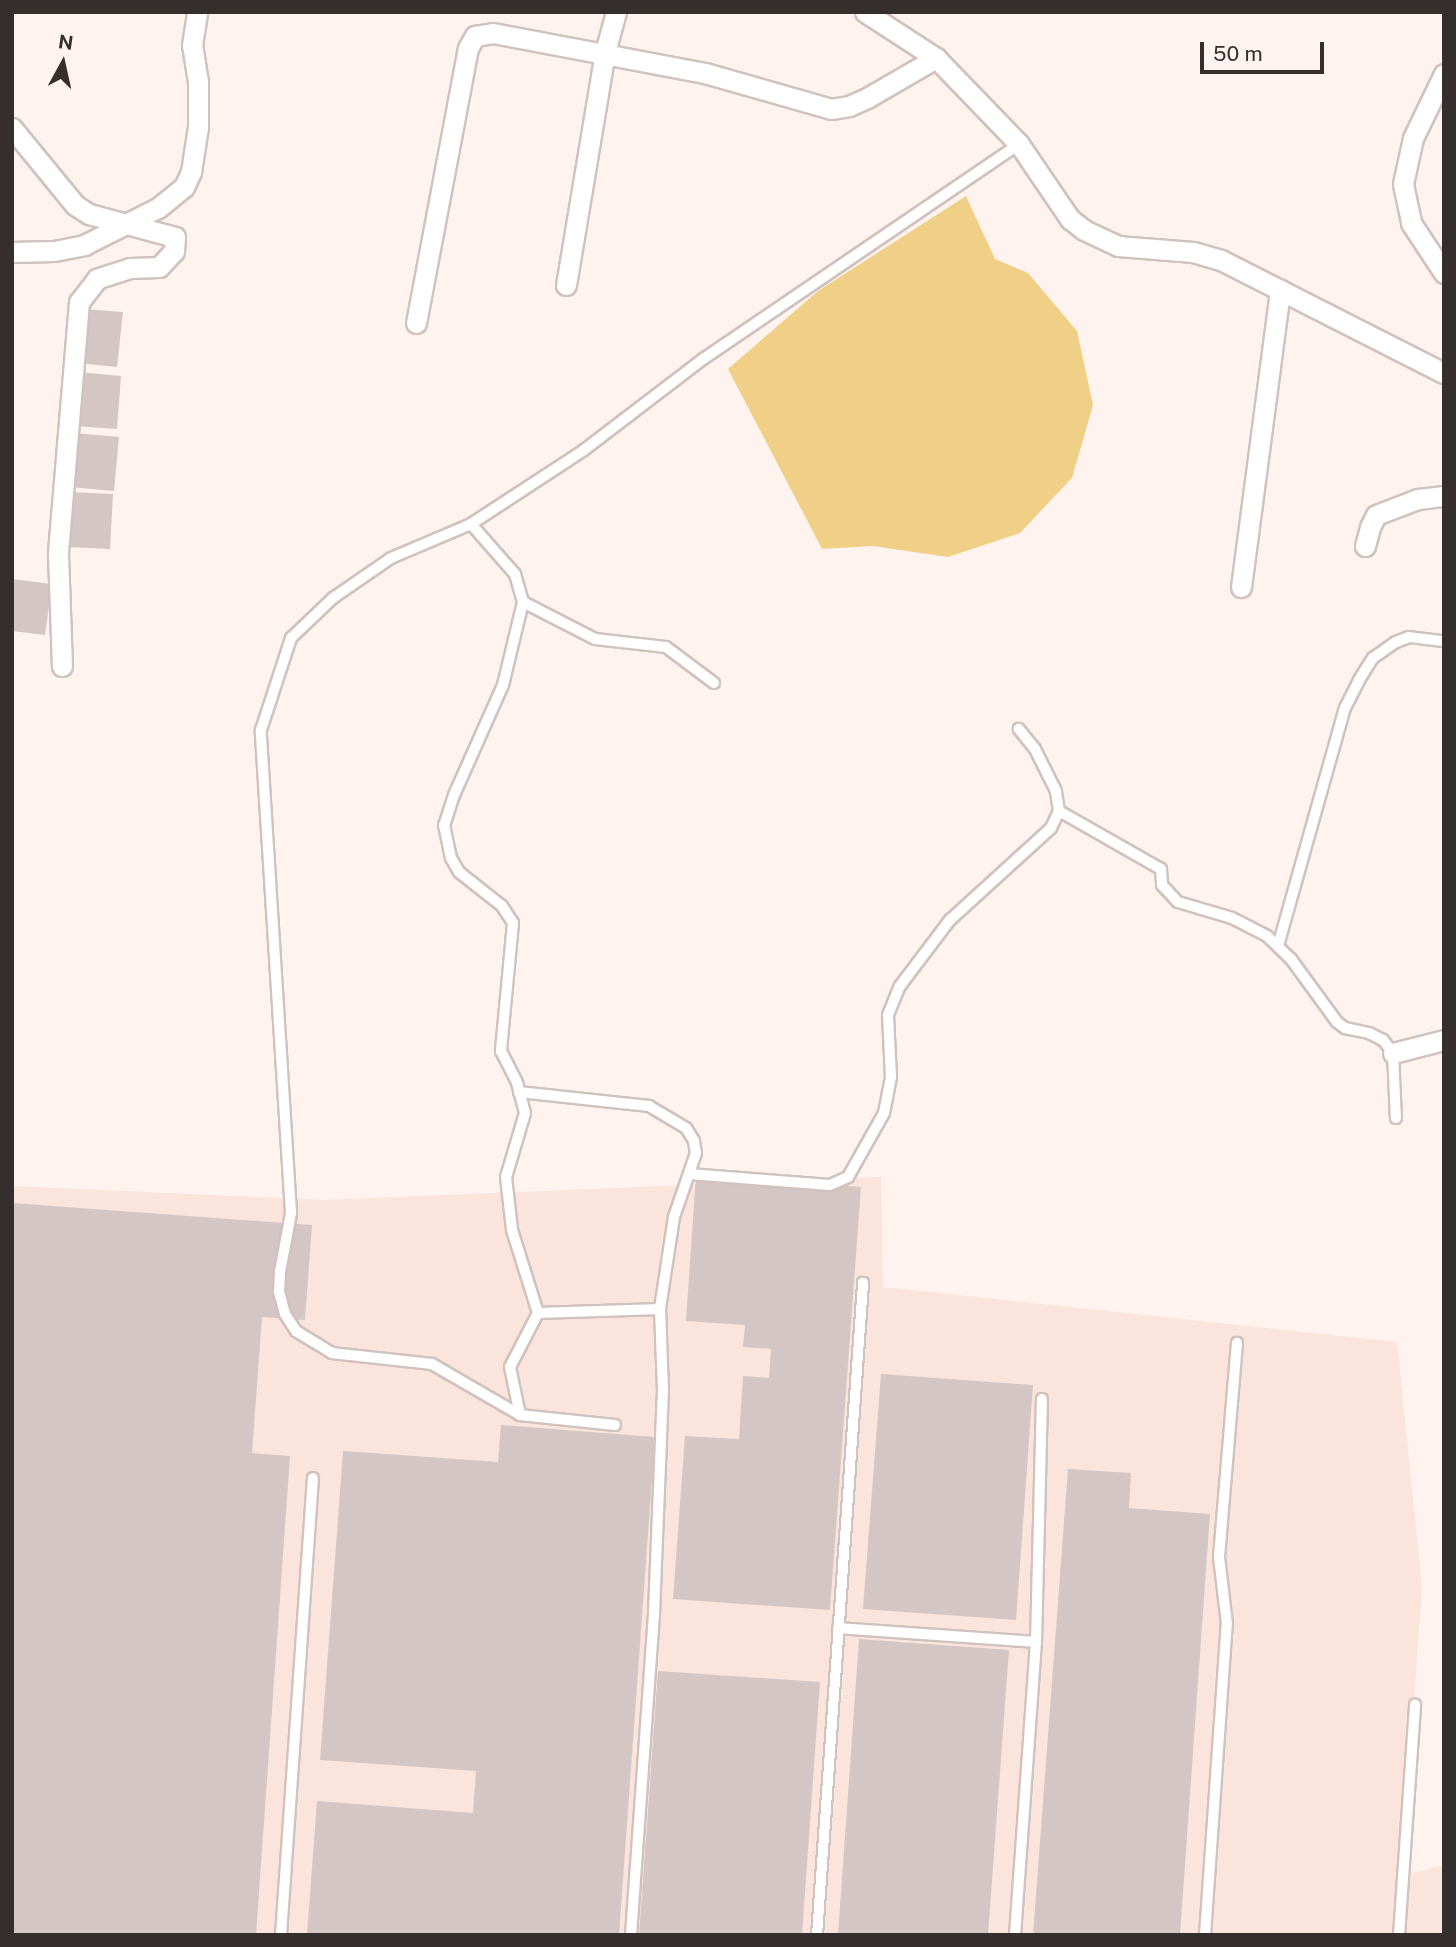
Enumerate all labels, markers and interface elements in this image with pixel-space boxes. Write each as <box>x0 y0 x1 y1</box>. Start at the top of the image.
north arrow <box>28 28 98 98</box>
scale bar <box>1204 28 1328 72</box>
text: N <box>57 30 75 54</box>
text: 50 m <box>1213 41 1263 66</box>

